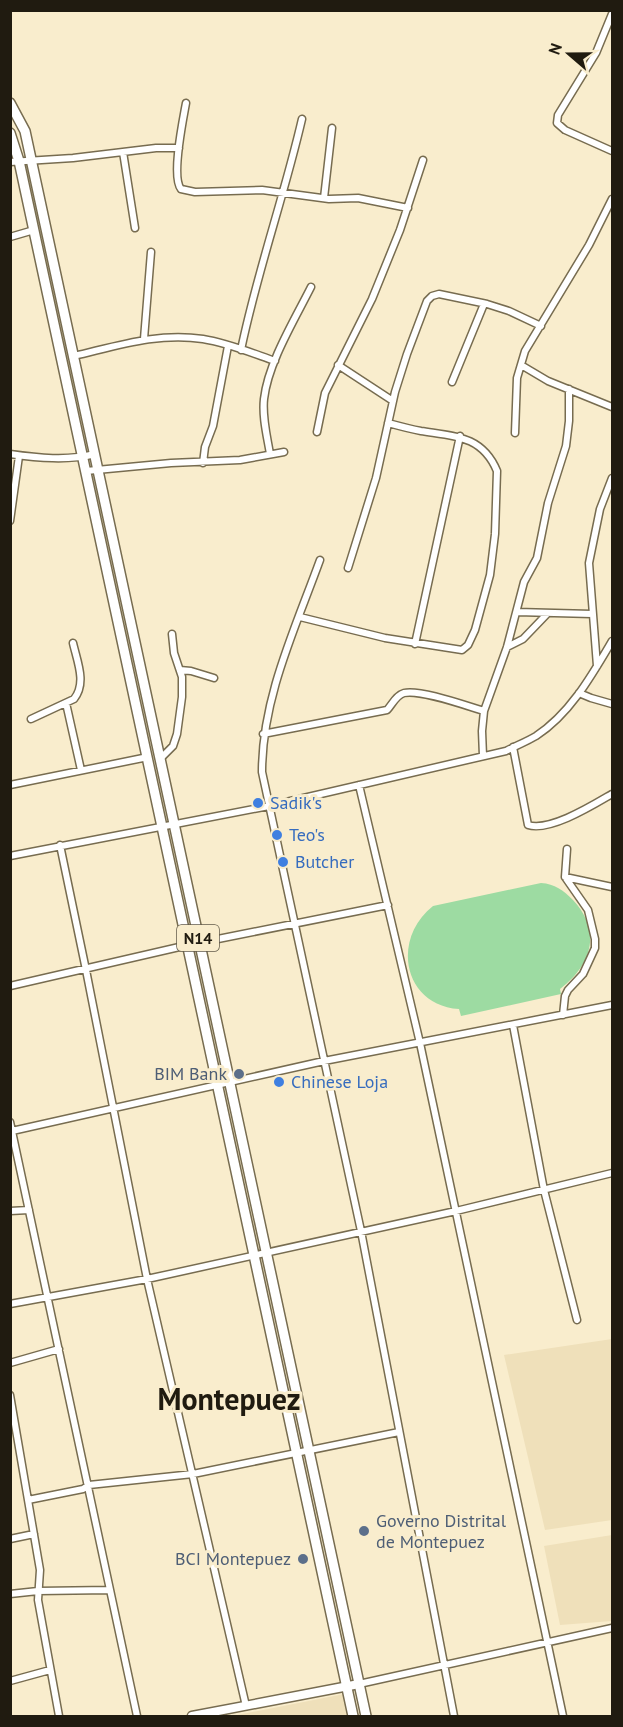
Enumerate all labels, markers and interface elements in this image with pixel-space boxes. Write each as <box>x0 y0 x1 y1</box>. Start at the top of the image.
north arrow <box>539 24 599 84</box>
text: N <box>544 41 566 57</box>
place label: Sadik's <box>270 791 322 814</box>
marker: Sadik's <box>251 796 265 810</box>
place label: Teo's <box>289 823 325 846</box>
marker: Teo's <box>270 828 284 842</box>
place label: Butcher <box>295 850 354 873</box>
marker: Butcher <box>276 855 290 869</box>
road number: N14 <box>177 925 219 951</box>
place label: BIM Bank <box>154 1062 227 1085</box>
marker: BIM Bank <box>232 1067 246 1081</box>
place label: Chinese Loja <box>291 1070 388 1093</box>
marker: Chinese Loja <box>272 1075 286 1089</box>
district label: Montepuez <box>157 1379 301 1418</box>
place label: Governo Distrital de Montepuez <box>376 1509 507 1553</box>
marker: Governo Distrital de Montepuez <box>357 1524 371 1538</box>
place label: BCI Montepuez <box>175 1547 291 1570</box>
marker: BCI Montepuez <box>296 1552 310 1566</box>

